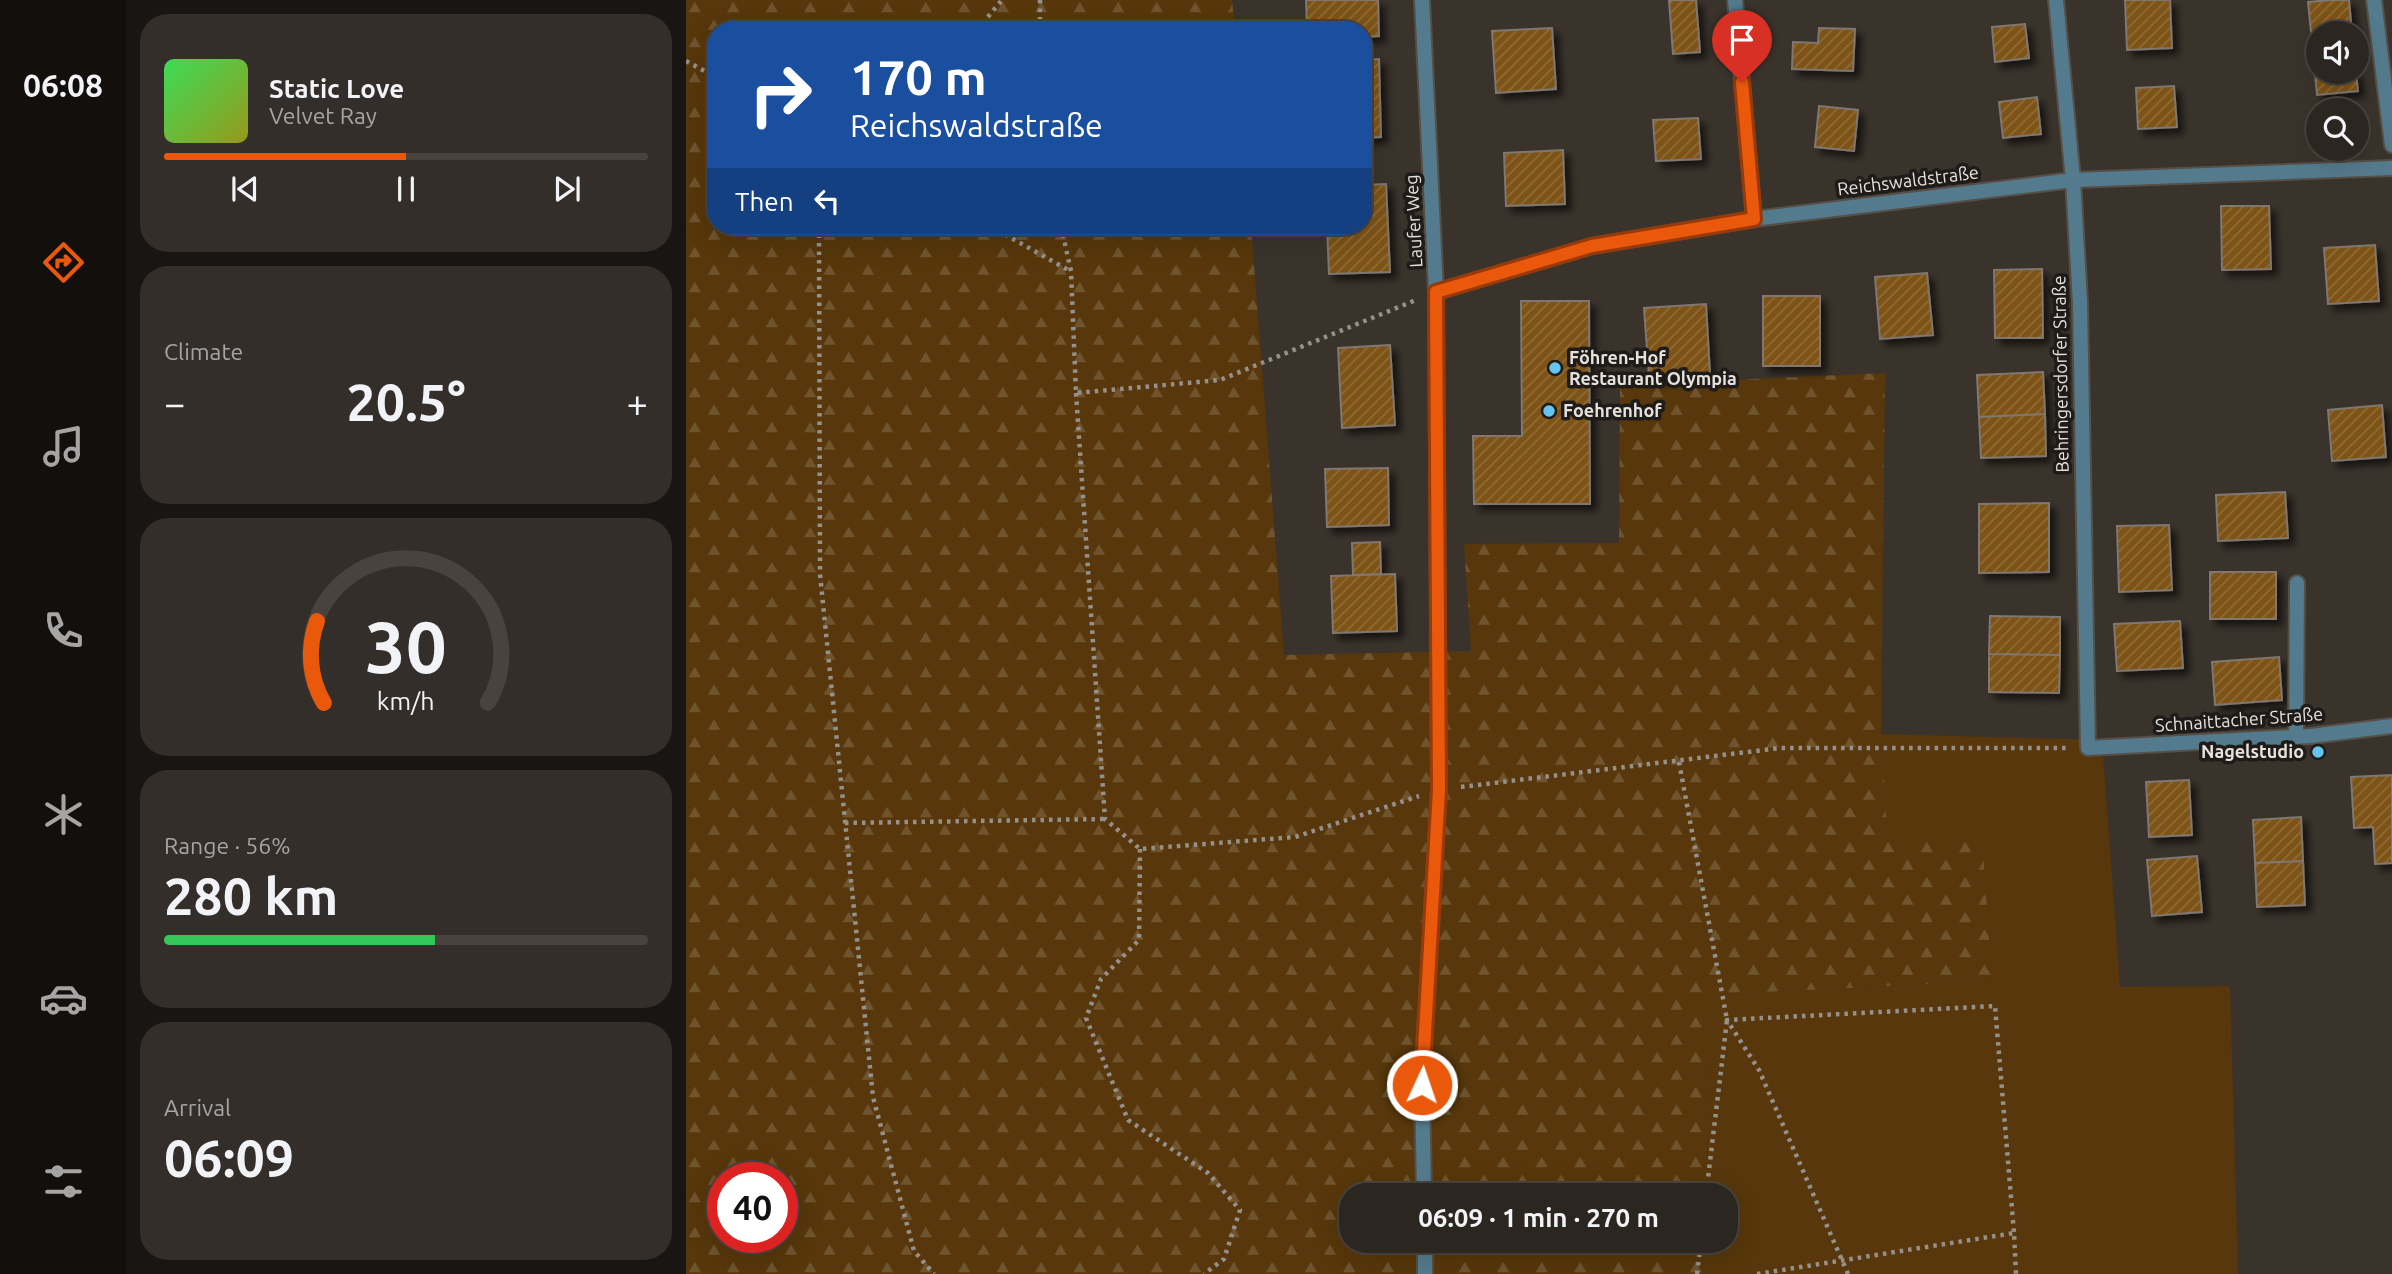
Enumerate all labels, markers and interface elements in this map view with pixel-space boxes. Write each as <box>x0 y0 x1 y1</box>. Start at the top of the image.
pin <box>1712 10 1772 82</box>
icon: arrive <box>1723 21 1761 59</box>
map controls <box>2306 21 2369 161</box>
button: sound <box>2306 21 2369 84</box>
icon: right <box>735 49 826 140</box>
text: 170 m <box>850 49 987 104</box>
text: 06:08 <box>23 67 103 103</box>
text: Static Love <box>269 74 404 103</box>
button: search <box>2306 98 2369 161</box>
text: Velvet Ray <box>269 103 377 128</box>
text: Reichswaldstraße <box>850 107 1103 143</box>
street label: Reichswaldstraße <box>1836 161 1980 199</box>
icon: previous <box>226 170 264 208</box>
icon: pause <box>387 170 425 208</box>
icon: next <box>548 170 586 208</box>
street label: Laufer Weg <box>1401 174 1425 268</box>
icon: left <box>808 182 846 220</box>
text: Then <box>735 187 794 216</box>
icon: directions <box>39 238 88 287</box>
street label: Behringersdorfer Straße <box>2048 275 2072 473</box>
text: Climate <box>164 339 243 364</box>
place label: Föhren-Hof Restaurant Olympia <box>1569 347 1737 388</box>
marker: Föhren-Hof Restaurant Olympia <box>1547 360 1563 376</box>
text: 20.5° <box>346 373 466 431</box>
text: − <box>164 382 185 424</box>
text: + <box>627 382 648 424</box>
place label: Foehrenhof <box>1563 400 1662 420</box>
marker: Foehrenhof <box>1541 403 1557 419</box>
icon: music <box>39 422 88 471</box>
text: 30 <box>365 605 447 687</box>
icon: phone <box>39 606 88 655</box>
text: km/h <box>377 687 435 715</box>
street label: Schnaittacher Straße <box>2154 703 2324 735</box>
place label: Nagelstudio <box>2201 741 2304 761</box>
marker: Nagelstudio <box>2310 744 2326 760</box>
icon: climate <box>39 790 88 839</box>
text: Range · 56% <box>164 833 291 858</box>
text: 280 km <box>164 867 338 925</box>
icon: car <box>39 974 88 1023</box>
position arrow <box>1385 1048 1459 1122</box>
text: Arrival <box>164 1095 231 1120</box>
text: 06:09 <box>164 1129 294 1187</box>
icon: filters <box>39 1157 88 1206</box>
speed limit sign: 40 <box>707 1162 798 1253</box>
text: 06:09 · 1 min · 270 m <box>1418 1203 1659 1232</box>

